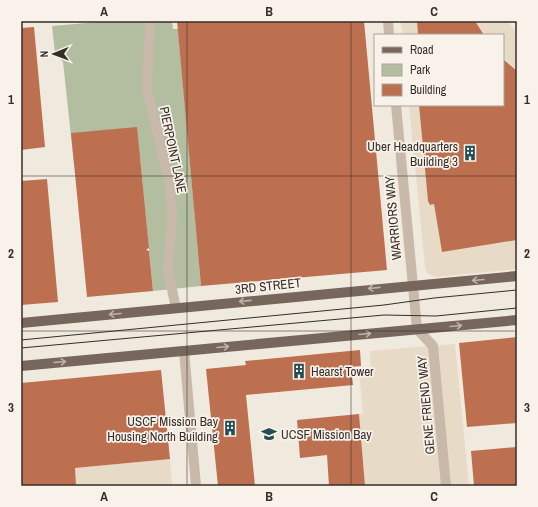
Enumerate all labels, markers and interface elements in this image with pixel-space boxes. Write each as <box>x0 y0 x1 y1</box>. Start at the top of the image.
text: A <box>100 3 108 20</box>
text: B <box>265 3 273 20</box>
text: C <box>430 3 438 20</box>
north arrow <box>34 34 74 74</box>
legend <box>374 34 504 106</box>
text: Road <box>410 42 434 58</box>
text: N <box>37 51 51 58</box>
text: Park <box>410 62 430 78</box>
text: Building <box>410 82 447 98</box>
text: 1 <box>8 91 14 108</box>
text: 1 <box>524 91 530 108</box>
street label: PIERPOINT LANE <box>156 105 190 195</box>
place label: Uber Headquarters Building 3 <box>367 138 458 170</box>
building icon: Uber Headquarters Building 3 <box>461 144 479 162</box>
street label: WARRIORS WAY <box>381 175 405 261</box>
text: 2 <box>8 245 14 262</box>
text: 2 <box>524 245 530 262</box>
street label: 3RD STREET <box>234 274 302 298</box>
one-way arrow <box>472 276 485 283</box>
one-way arrow <box>368 285 381 292</box>
one-way arrow <box>238 297 251 305</box>
one-way arrow <box>109 310 122 317</box>
one-way arrow <box>449 322 462 329</box>
one-way arrow <box>358 330 371 338</box>
one-way arrow <box>216 344 229 351</box>
street label: GENE FRIEND WAY <box>413 355 439 455</box>
one-way arrow <box>53 359 66 366</box>
building icon: Hearst Tower <box>290 362 308 380</box>
place label: Hearst Tower <box>311 363 374 380</box>
text: 3 <box>8 399 14 416</box>
text: 3 <box>524 399 530 416</box>
place label: USCF Mission Bay Housing North Building <box>107 413 219 445</box>
building icon: USCF Mission Bay Housing North Building <box>221 419 239 437</box>
school or university icon: UCSF Mission Bay <box>260 425 278 443</box>
place label: UCSF Mission Bay <box>281 426 372 443</box>
text: A <box>100 488 108 505</box>
text: B <box>265 488 273 505</box>
text: C <box>430 488 438 505</box>

